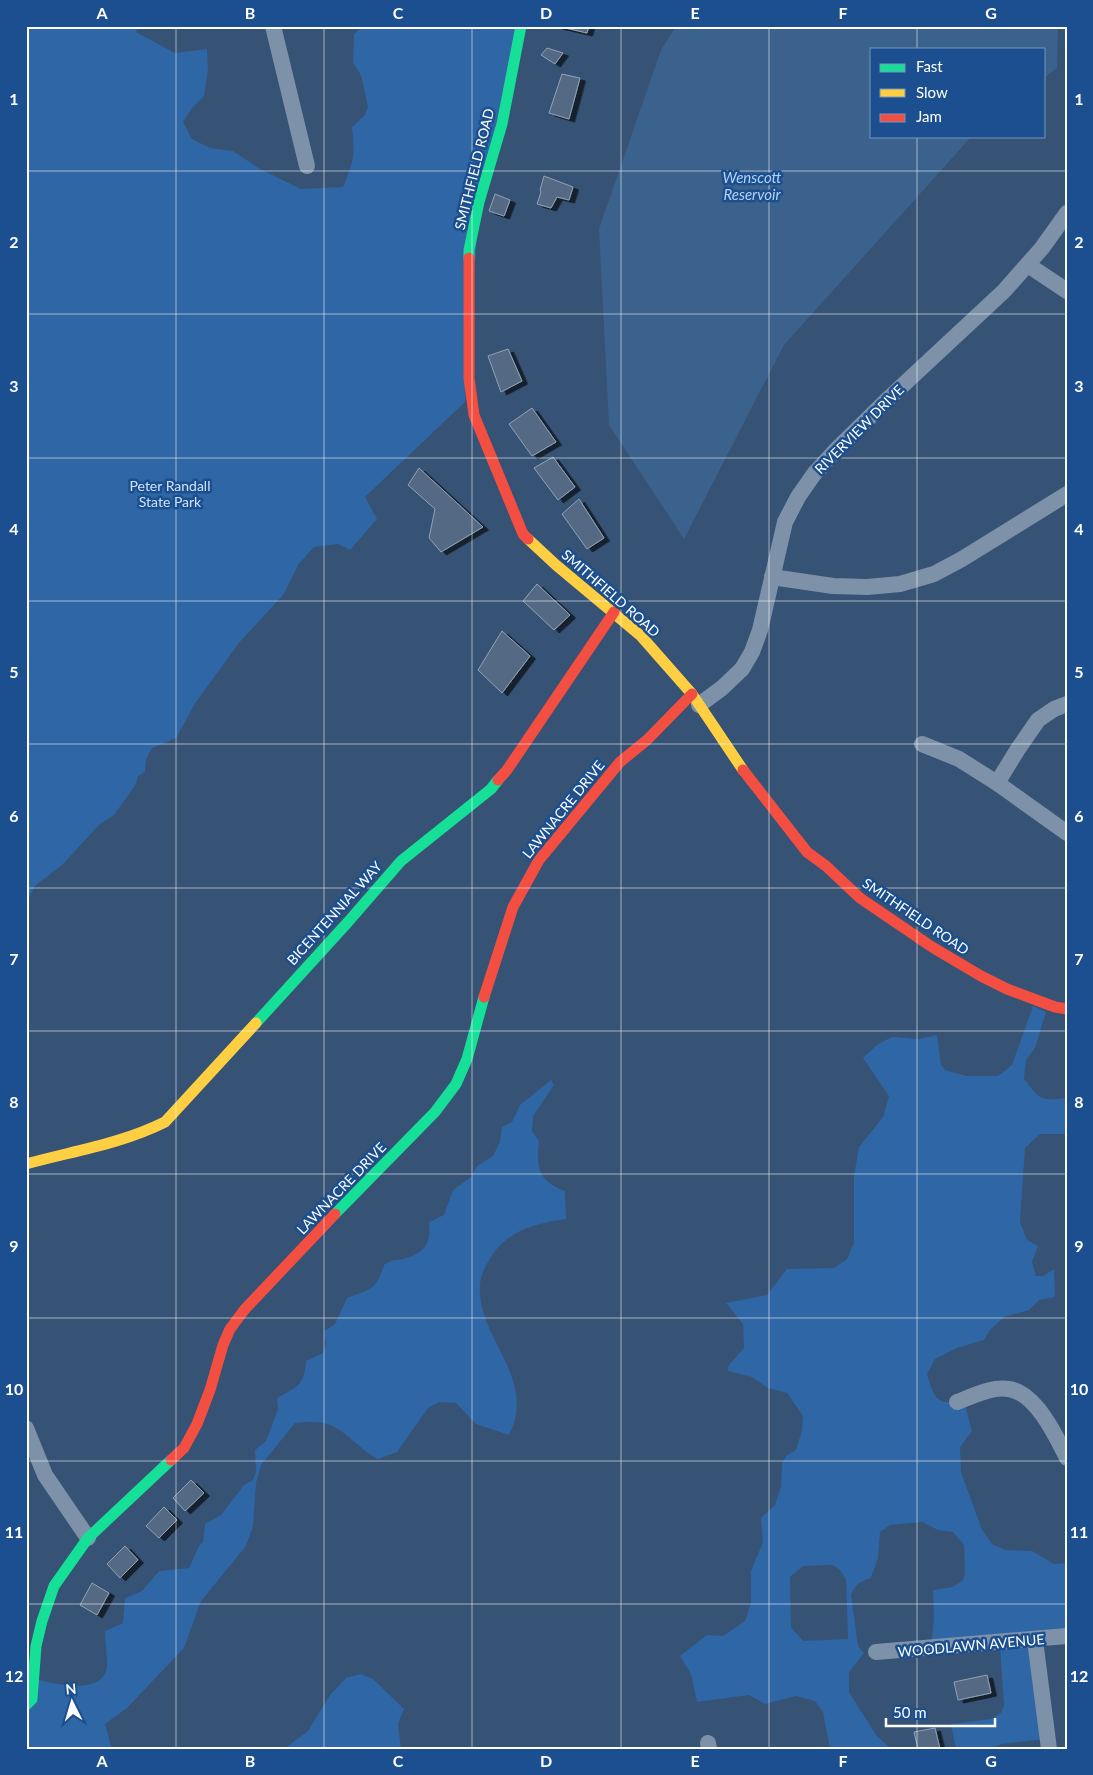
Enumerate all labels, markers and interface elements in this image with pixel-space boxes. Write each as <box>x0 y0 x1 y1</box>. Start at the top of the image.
text: A <box>95 3 108 22</box>
text: B <box>245 3 255 22</box>
text: C <box>393 3 404 22</box>
text: D <box>540 3 552 22</box>
text: E <box>690 3 700 22</box>
text: F <box>838 3 848 22</box>
text: G <box>985 3 997 22</box>
legend <box>870 48 1046 138</box>
text: Fast <box>916 57 943 75</box>
text: Slow <box>916 83 948 101</box>
text: 1 <box>9 89 19 108</box>
text: 1 <box>1074 89 1084 108</box>
street label: SMITHFIELD ROAD <box>451 107 497 231</box>
text: Jam <box>916 107 942 125</box>
water label: Wenscott Reservoir <box>723 168 782 203</box>
text: 2 <box>9 232 19 251</box>
text: 2 <box>1074 232 1084 251</box>
text: 3 <box>9 376 19 395</box>
text: 3 <box>1074 376 1084 395</box>
street label: RIVERVIEW DRIVE <box>811 381 907 477</box>
park label: Peter Randall State Park <box>130 477 210 510</box>
text: 4 <box>9 519 19 538</box>
text: 4 <box>1074 519 1084 538</box>
street label: SMITHFIELD ROAD <box>558 546 664 640</box>
text: 5 <box>9 662 19 681</box>
text: 5 <box>1074 662 1084 681</box>
street label: LAWNACRE DRIVE <box>518 757 608 861</box>
text: 6 <box>9 806 19 825</box>
text: 6 <box>1074 806 1084 825</box>
street label: BICENTENNIAL WAY <box>283 858 385 968</box>
street label: SMITHFIELD ROAD <box>860 874 972 958</box>
text: 7 <box>9 949 19 968</box>
text: 7 <box>1074 949 1084 968</box>
text: 8 <box>9 1092 19 1111</box>
text: 8 <box>1074 1092 1084 1111</box>
street label: LAWNACRE DRIVE <box>293 1139 389 1237</box>
text: 9 <box>9 1236 19 1255</box>
text: 9 <box>1074 1236 1084 1255</box>
text: 10 <box>5 1379 23 1398</box>
text: 10 <box>1070 1379 1088 1398</box>
text: 11 <box>5 1522 23 1541</box>
text: 11 <box>1070 1522 1088 1541</box>
street label: WOODLAWN AVENUE <box>897 1630 1045 1660</box>
text: 12 <box>5 1666 23 1685</box>
text: 12 <box>1070 1666 1088 1685</box>
north arrow <box>48 1678 98 1728</box>
text: N <box>65 1680 77 1697</box>
scale bar <box>886 1695 994 1727</box>
text: 50 m <box>893 1703 927 1721</box>
text: A <box>95 1751 108 1770</box>
text: B <box>245 1751 255 1770</box>
text: C <box>393 1751 404 1770</box>
text: D <box>540 1751 552 1770</box>
text: E <box>690 1751 700 1770</box>
text: F <box>838 1751 848 1770</box>
text: G <box>985 1751 997 1770</box>

